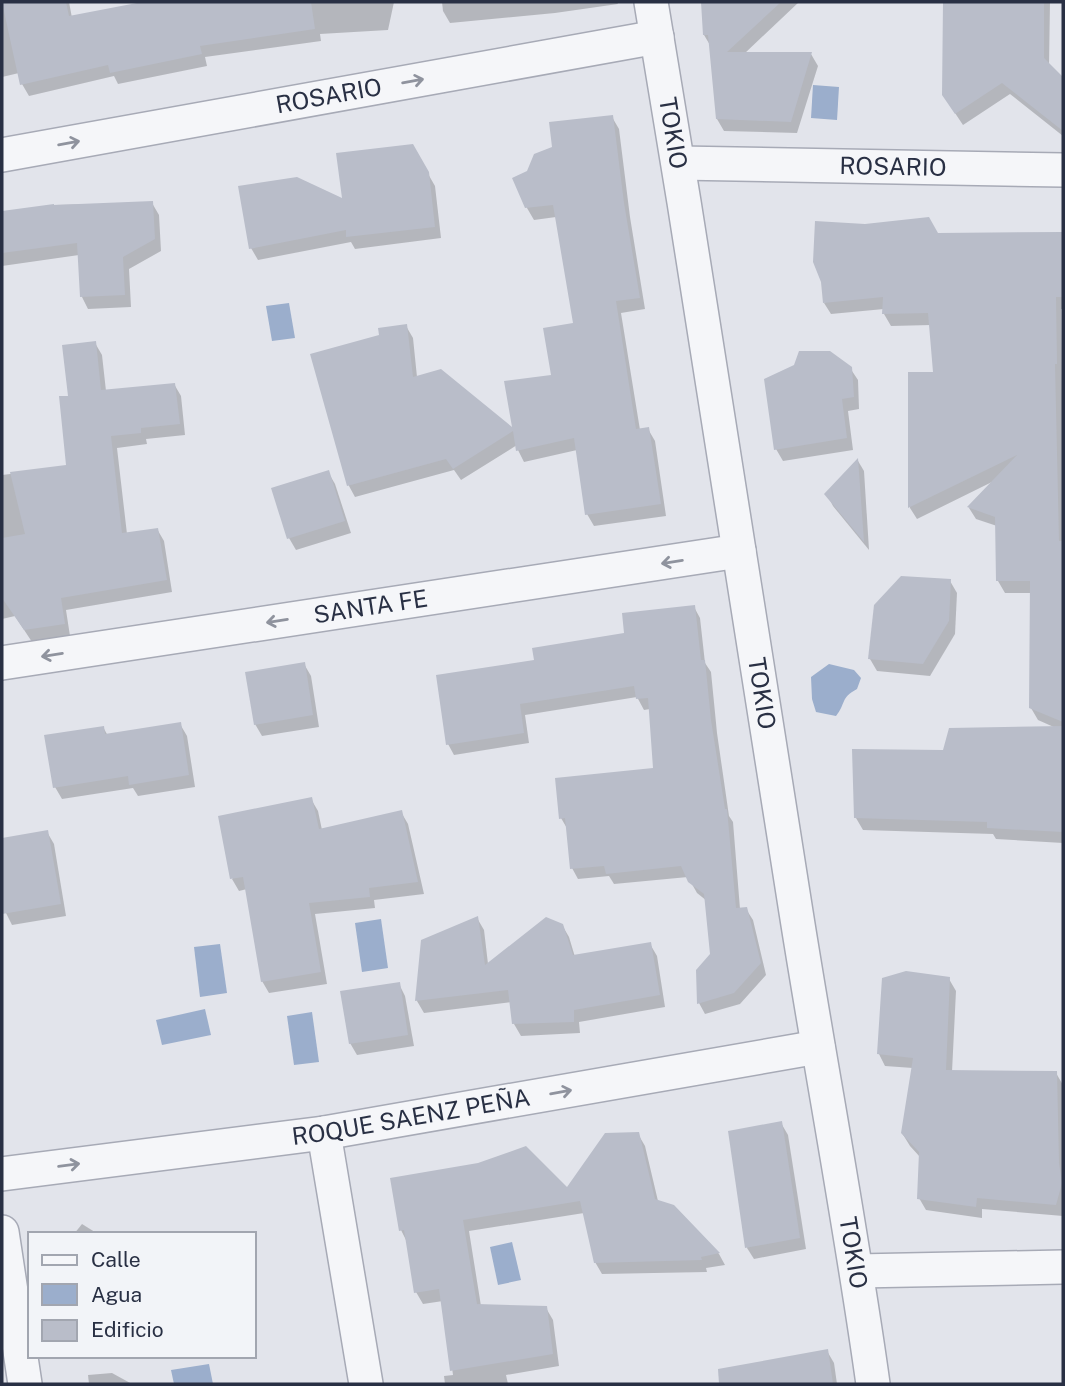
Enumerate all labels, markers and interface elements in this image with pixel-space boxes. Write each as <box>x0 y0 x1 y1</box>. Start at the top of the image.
street label: ROSARIO <box>273 72 384 118</box>
one-way arrow <box>401 74 424 87</box>
street label: TOKIO <box>654 95 693 171</box>
one-way arrow <box>57 136 80 149</box>
street label: ROSARIO <box>839 151 947 181</box>
one-way arrow <box>661 555 684 568</box>
street label: SANTA FE <box>312 583 430 628</box>
one-way arrow <box>266 615 289 628</box>
one-way arrow <box>41 649 64 662</box>
street label: TOKIO <box>743 655 782 731</box>
street label: ROQUE SAENZ PEÑA <box>290 1082 532 1150</box>
one-way arrow <box>549 1085 572 1098</box>
one-way arrow <box>58 1159 80 1172</box>
street label: TOKIO <box>834 1215 874 1291</box>
legend <box>28 1232 256 1358</box>
text: Calle <box>91 1247 141 1272</box>
text: Agua <box>91 1282 142 1307</box>
text: Edificio <box>91 1317 164 1342</box>

